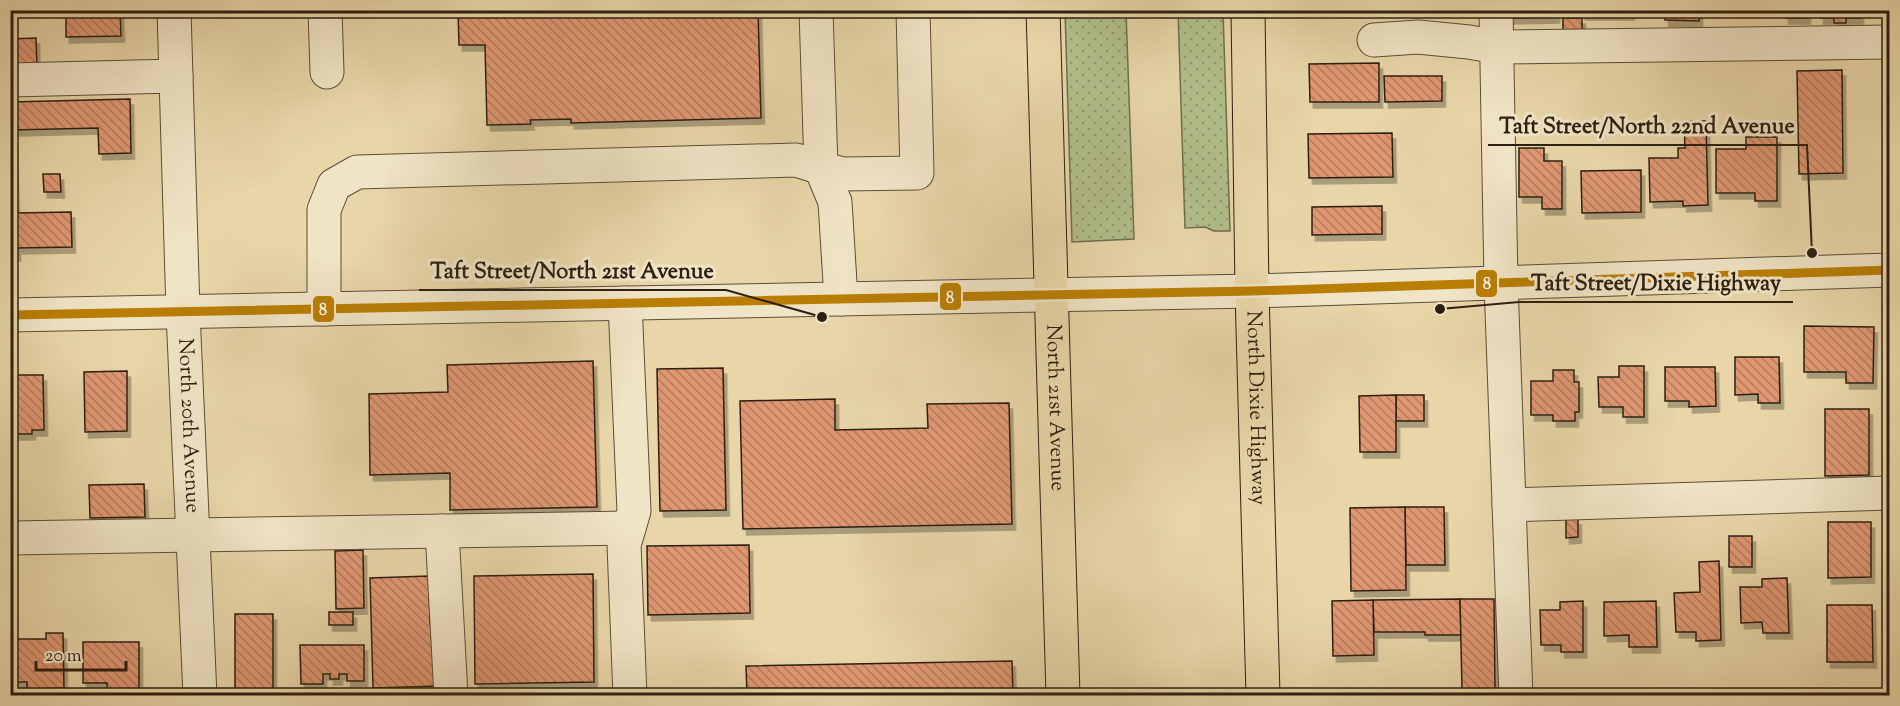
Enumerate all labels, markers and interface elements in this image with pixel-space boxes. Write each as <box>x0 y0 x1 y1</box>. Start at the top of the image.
callout: Taft Street/North 22nd Avenue <box>1488 105 1807 145</box>
text: Taft Street/North 22nd Avenue <box>1499 112 1795 144</box>
callout: Taft Street/North 21st Avenue <box>419 250 726 290</box>
text: Taft Street/North 21st Avenue <box>430 257 714 289</box>
callout: Taft Street/Dixie Highway <box>1519 262 1793 302</box>
line badge: 8 <box>1475 269 1498 298</box>
text: Taft Street/Dixie Highway <box>1531 269 1781 301</box>
text: 8 <box>1483 274 1491 297</box>
line badge: 8 <box>939 282 962 311</box>
text: 8 <box>946 288 954 311</box>
line badge: 8 <box>312 295 335 323</box>
text: 8 <box>319 300 327 323</box>
street label: North Dixie Highway <box>1238 310 1273 506</box>
street label: North 21st Avenue <box>1037 324 1072 492</box>
street label: North 20th Avenue <box>169 338 207 514</box>
scale bar <box>36 634 126 672</box>
text: 20 m <box>45 644 82 670</box>

